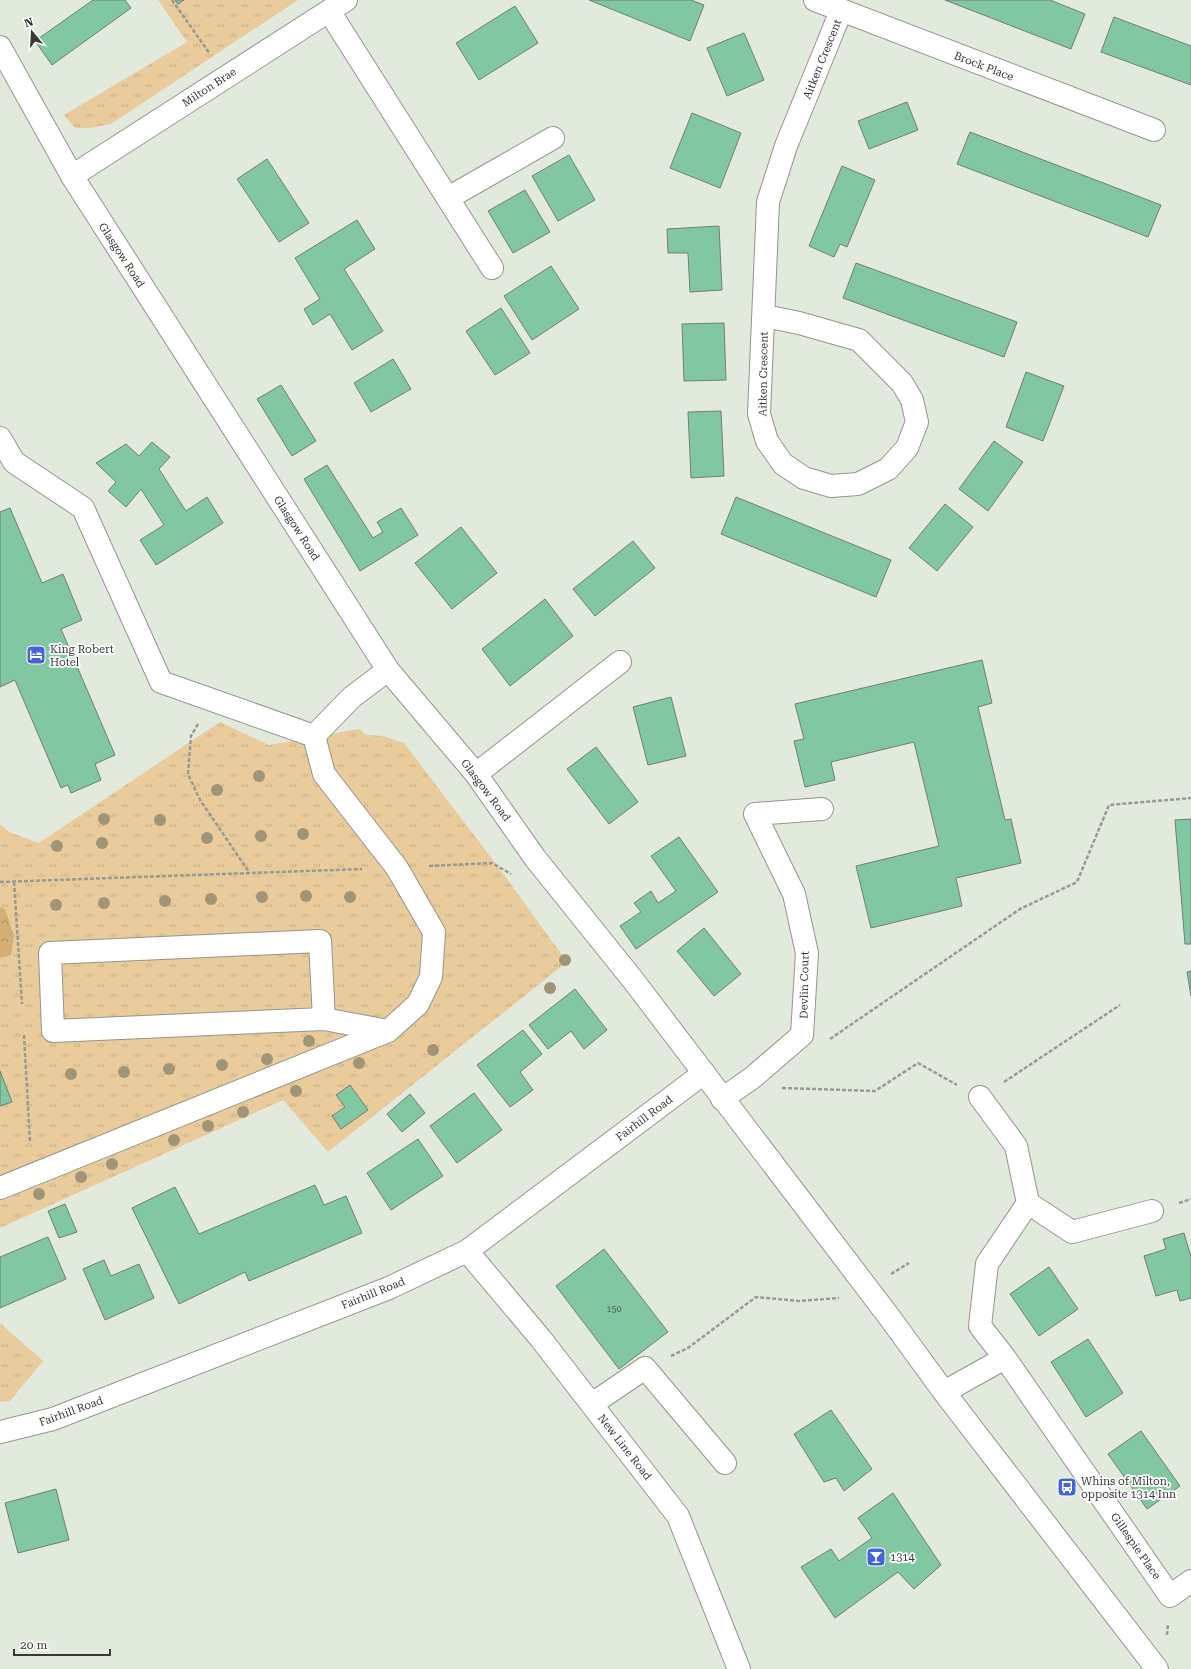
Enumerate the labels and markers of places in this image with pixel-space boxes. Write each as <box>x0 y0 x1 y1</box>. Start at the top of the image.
place label: King Robert Hotel <box>50 643 114 669</box>
hotel icon: King Robert Hotel <box>25 644 47 666</box>
place label: Whins of Milton, opposite 1314 Inn <box>1081 1475 1176 1501</box>
bus stop icon: Whins of Milton, opposite 1314 Inn <box>1056 1476 1078 1498</box>
bar icon: 1314 <box>865 1546 887 1568</box>
place label: 1314 <box>890 1551 915 1564</box>

